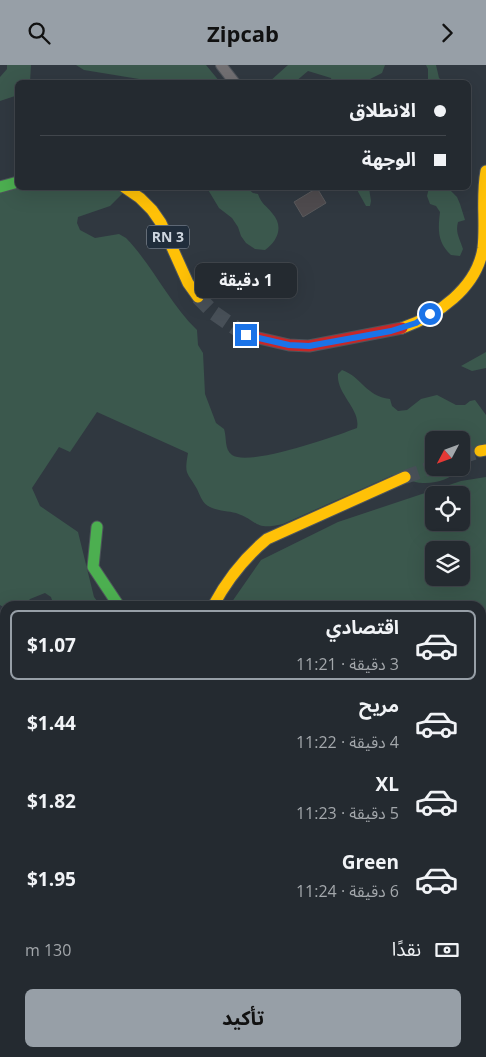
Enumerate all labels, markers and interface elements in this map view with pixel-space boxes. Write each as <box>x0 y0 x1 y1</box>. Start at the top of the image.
text: Zipcab <box>207 18 279 48</box>
icon: search <box>25 19 53 47</box>
icon: forward <box>433 19 461 47</box>
text: الانطلاق <box>350 97 416 123</box>
text: الوجهة <box>362 146 416 172</box>
road number: RN 3 <box>147 225 189 248</box>
callout: 1 دقيقة <box>195 263 297 297</box>
text: 1 دقيقة <box>219 269 273 291</box>
route start <box>419 303 441 325</box>
route end <box>235 324 257 346</box>
north arrow <box>425 431 470 476</box>
map controls <box>425 431 470 586</box>
button: locate <box>425 486 470 531</box>
button: layers <box>425 541 470 586</box>
text: اقتصادي <box>326 614 399 640</box>
icon: car <box>414 623 459 668</box>
text: $1.07 <box>27 632 76 658</box>
text: 3 دقيقة · 11:21 <box>296 653 399 675</box>
text: مريح <box>359 692 399 718</box>
icon: car <box>414 701 459 746</box>
text: $1.44 <box>27 710 76 736</box>
text: 4 دقيقة · 11:22 <box>296 731 399 753</box>
text: XL <box>376 771 399 797</box>
icon: car <box>414 779 459 824</box>
text: $1.82 <box>27 788 76 814</box>
text: 5 دقيقة · 11:23 <box>296 802 399 824</box>
text: Green <box>342 849 399 875</box>
icon: car <box>414 857 459 902</box>
text: $1.95 <box>27 866 76 892</box>
text: 6 دقيقة · 11:24 <box>296 880 399 902</box>
text: نقدًا <box>392 936 421 962</box>
icon: cash <box>433 936 461 964</box>
text: 130 m <box>25 939 71 961</box>
button: تأكيد <box>25 989 461 1047</box>

